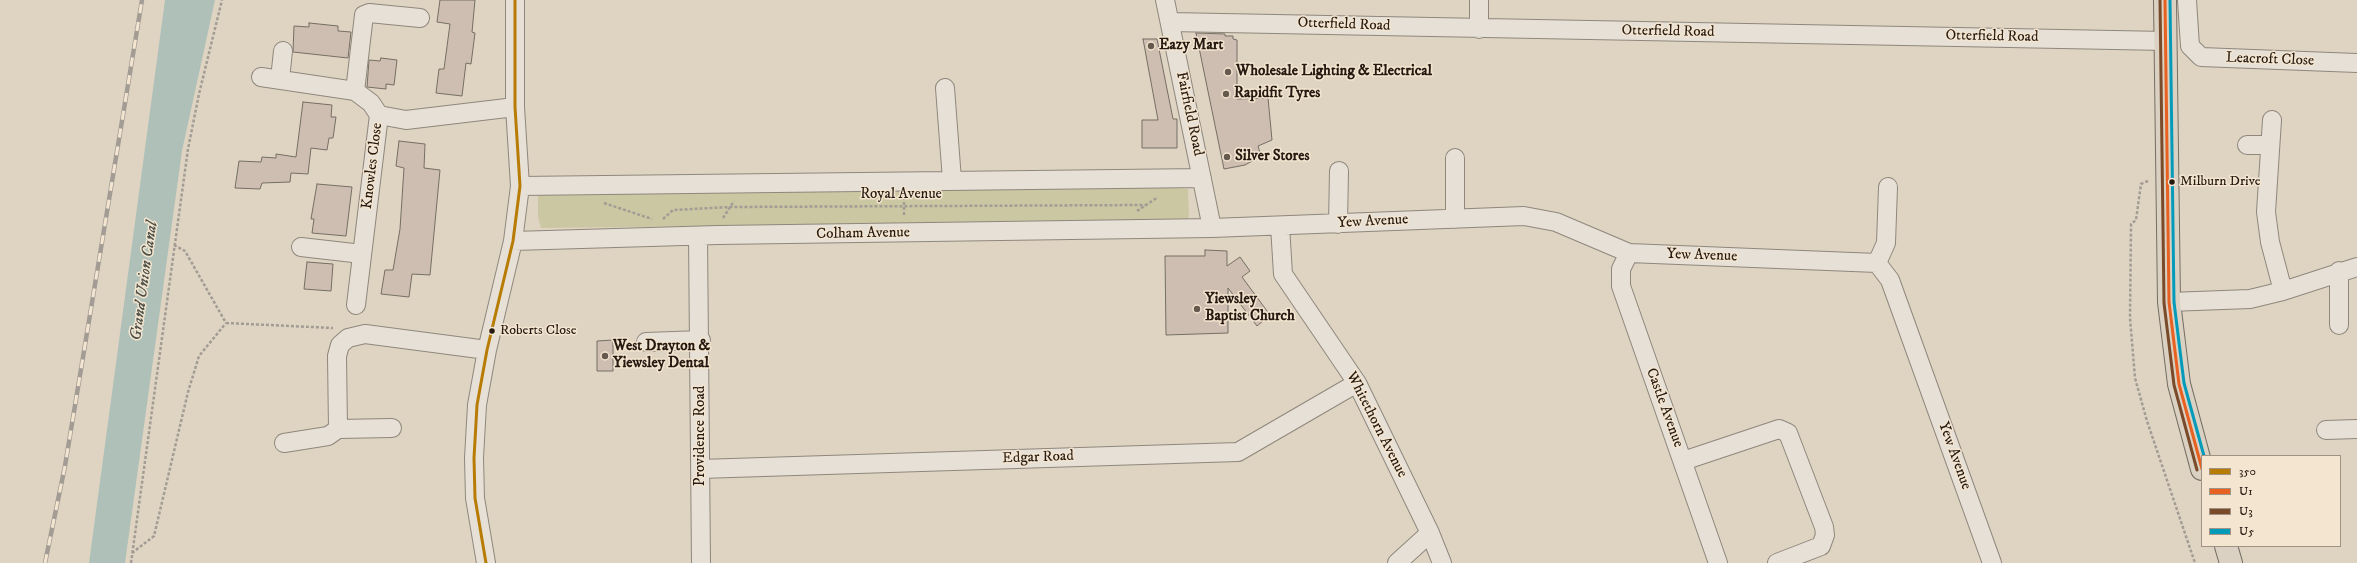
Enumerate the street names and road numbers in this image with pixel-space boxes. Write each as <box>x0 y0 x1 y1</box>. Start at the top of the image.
street label: Otterfield Road <box>1297 14 1391 36</box>
street label: Otterfield Road <box>1621 22 1715 42</box>
street label: Otterfield Road <box>1945 27 2039 47</box>
street label: Leacroft Close <box>2226 49 2314 71</box>
street label: Fairfield Road <box>1171 70 1207 158</box>
street label: Knowles Close <box>359 122 387 210</box>
street label: Royal Avenue <box>860 186 942 204</box>
street label: Yew Avenue <box>1337 211 1409 233</box>
street label: Colham Avenue <box>816 224 910 244</box>
street label: Yew Avenue <box>1666 246 1738 266</box>
street label: Castle Avenue <box>1641 366 1687 450</box>
street label: Whitethorn Avenue <box>1342 369 1410 481</box>
street label: Providence Road <box>692 386 710 486</box>
street label: Yew Avenue <box>1933 420 1975 492</box>
street label: Edgar Road <box>1002 448 1074 468</box>

